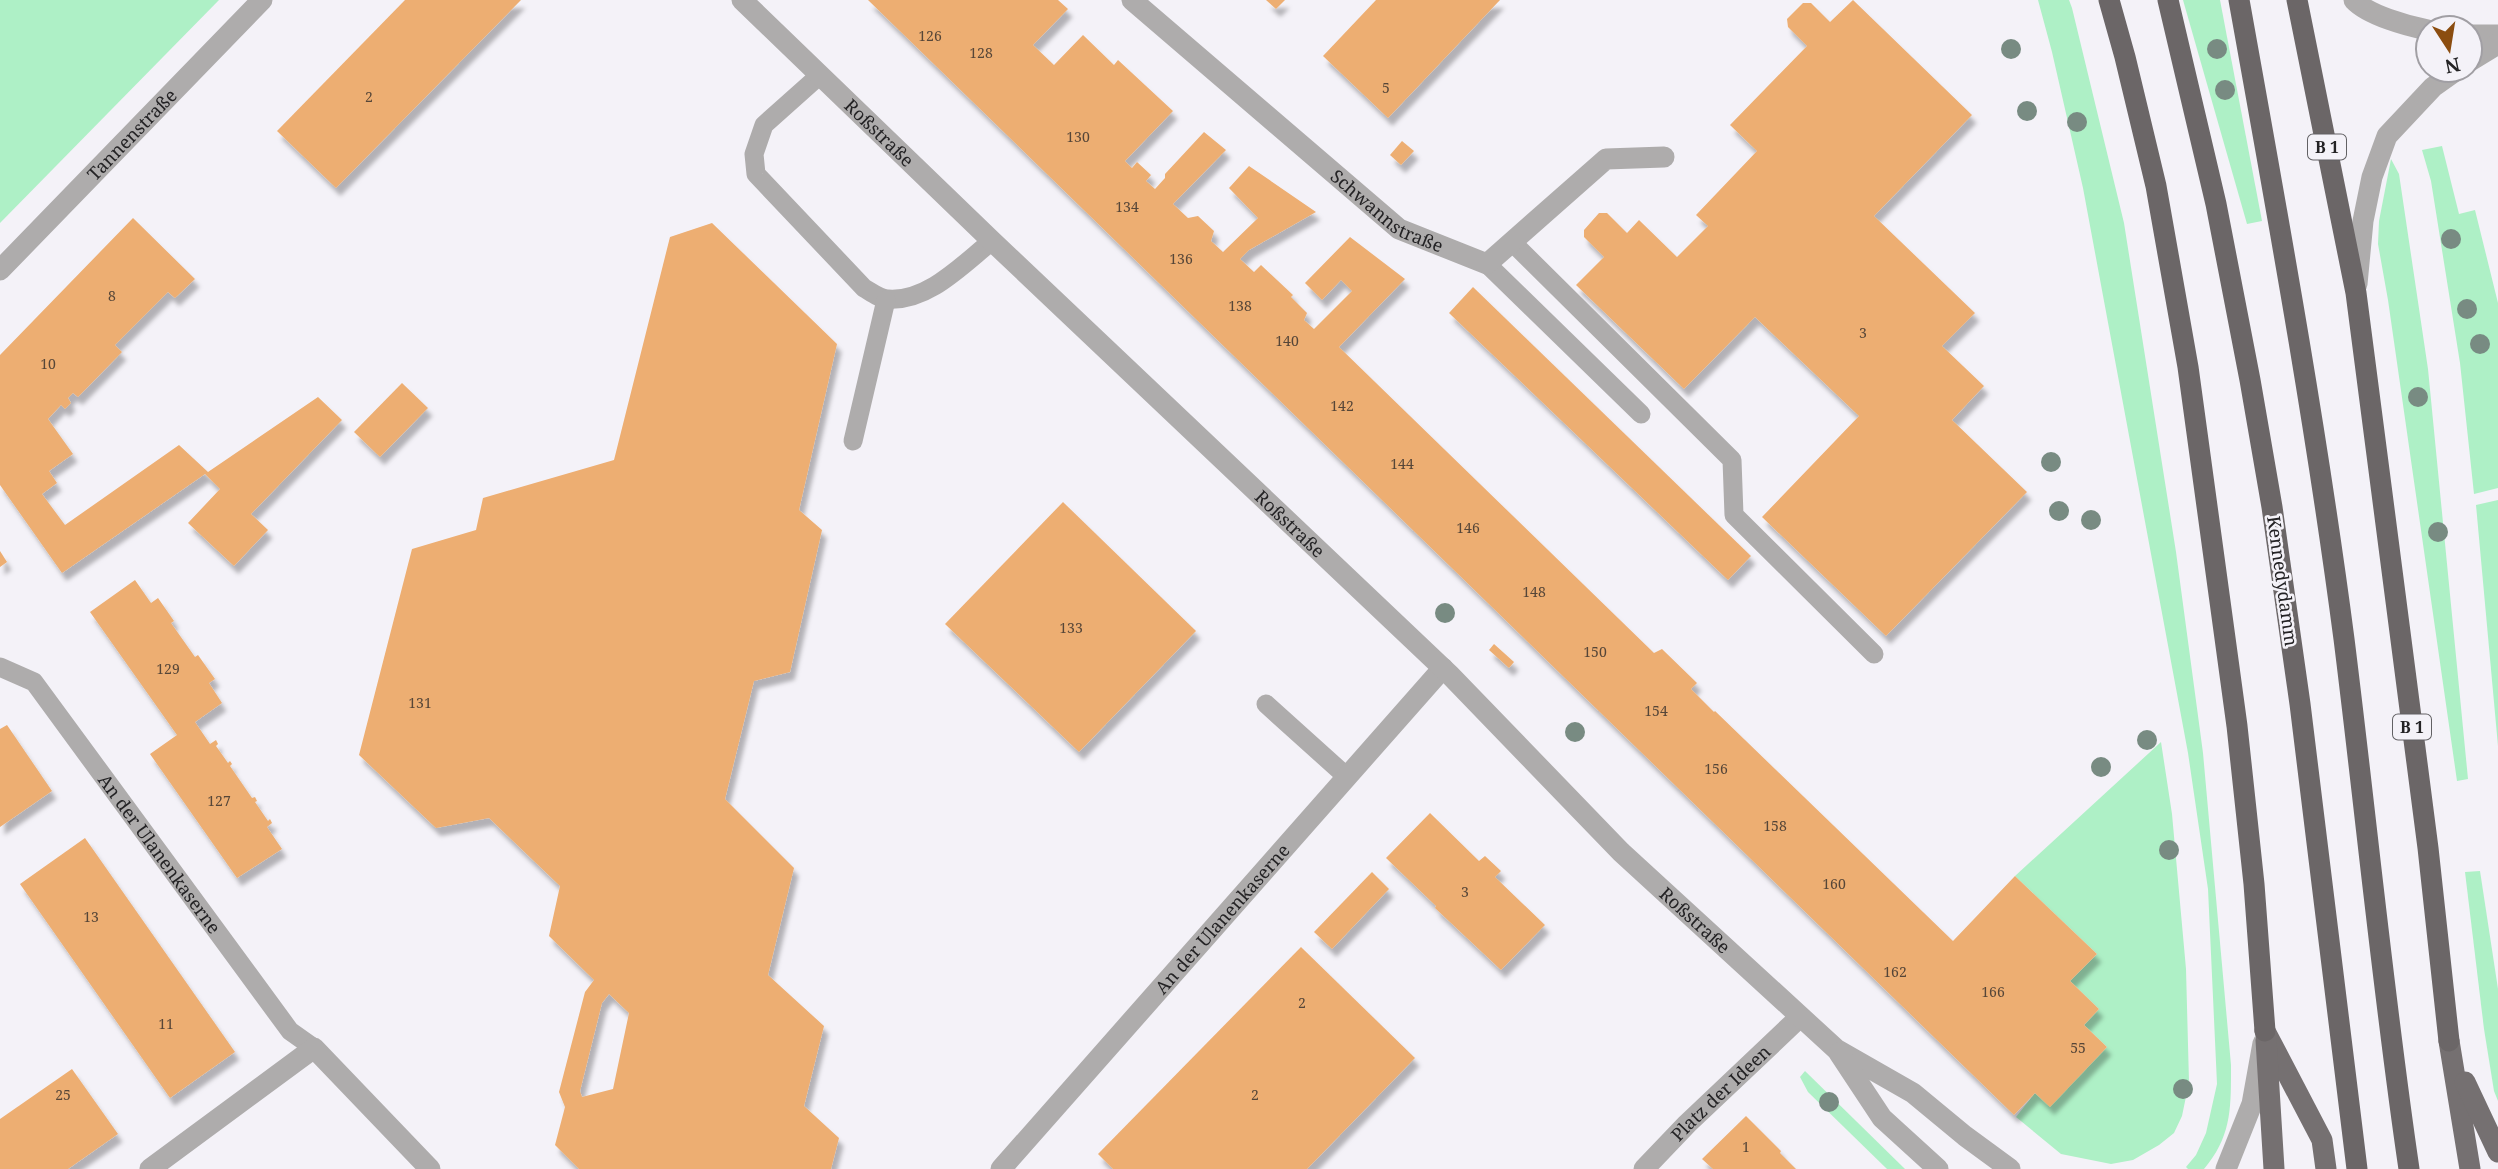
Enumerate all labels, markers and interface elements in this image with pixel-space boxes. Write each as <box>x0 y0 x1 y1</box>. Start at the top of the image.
north arrow <box>2414 14 2484 84</box>
house number: 126 <box>918 26 942 45</box>
house number: 128 <box>969 43 993 62</box>
text: N <box>2442 51 2463 80</box>
house number: 5 <box>1382 78 1390 97</box>
street label: Tannenstraße <box>82 83 182 185</box>
house number: 2 <box>365 87 373 106</box>
street label: Roßstraße <box>840 93 919 172</box>
house number: 130 <box>1066 127 1090 146</box>
road number: B 1 <box>2308 134 2346 160</box>
street label: Schwannstraße <box>1326 164 1447 257</box>
house number: 134 <box>1115 197 1139 216</box>
house number: 136 <box>1169 249 1193 268</box>
house number: 8 <box>108 286 116 305</box>
house number: 138 <box>1228 296 1252 315</box>
house number: 3 <box>1859 323 1867 342</box>
house number: 140 <box>1275 331 1299 350</box>
house number: 10 <box>40 354 56 373</box>
house number: 142 <box>1330 396 1354 415</box>
house number: 144 <box>1390 454 1414 473</box>
street label: Roßstraße <box>1250 485 1330 562</box>
street label: Kennedydamm <box>2262 514 2304 648</box>
house number: 146 <box>1456 518 1480 537</box>
house number: 148 <box>1522 582 1546 601</box>
house number: 133 <box>1059 618 1083 637</box>
house number: 150 <box>1583 642 1607 661</box>
house number: 129 <box>156 659 180 678</box>
house number: 131 <box>408 693 432 712</box>
house number: 154 <box>1644 701 1668 720</box>
road number: B 1 <box>2393 714 2431 740</box>
house number: 156 <box>1704 759 1728 778</box>
street label: An der Ulanenkaserne <box>93 769 227 938</box>
house number: 127 <box>207 791 231 810</box>
house number: 158 <box>1763 816 1787 835</box>
street label: An der Ulanenkaserne <box>1149 838 1295 999</box>
house number: 160 <box>1822 874 1846 893</box>
street label: Roßstraße <box>1655 881 1736 959</box>
house number: 3 <box>1461 882 1469 901</box>
house number: 13 <box>83 907 99 926</box>
house number: 162 <box>1883 962 1907 981</box>
house number: 166 <box>1981 982 2005 1001</box>
house number: 2 <box>1298 993 1306 1012</box>
house number: 11 <box>158 1014 174 1033</box>
house number: 55 <box>2070 1038 2086 1057</box>
street label: Platz der Ideen <box>1665 1039 1776 1146</box>
house number: 25 <box>55 1085 71 1104</box>
house number: 2 <box>1251 1085 1259 1104</box>
house number: 1 <box>1742 1137 1750 1156</box>

